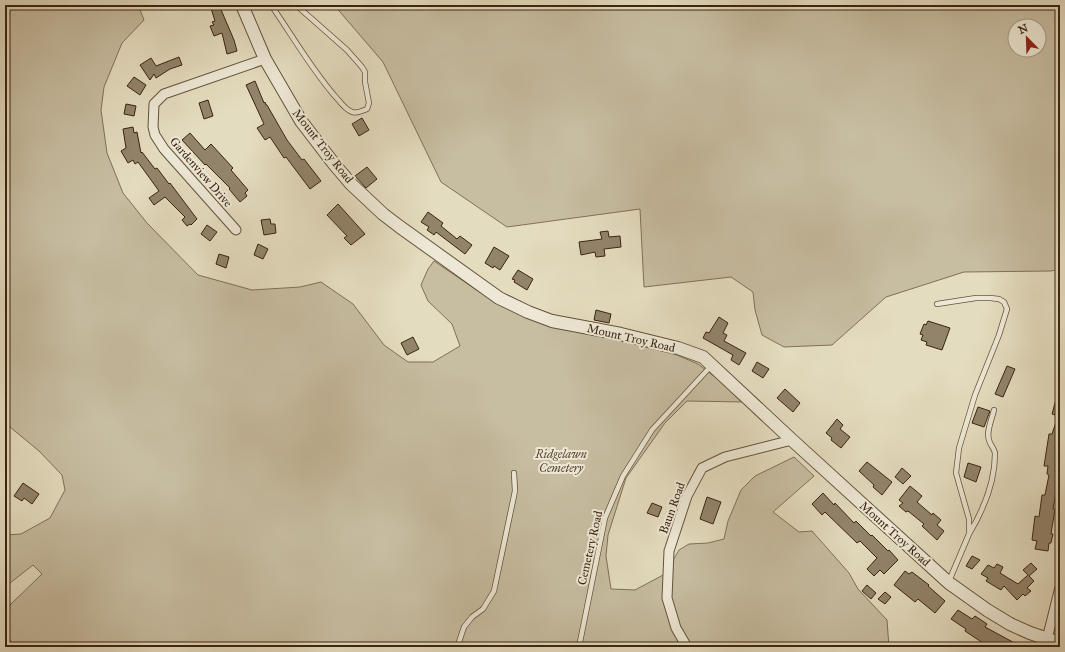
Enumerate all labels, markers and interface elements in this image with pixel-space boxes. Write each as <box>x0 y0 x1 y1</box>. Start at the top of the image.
north arrow <box>1007 18 1047 58</box>
text: N <box>1016 21 1031 37</box>
street label: Mount Troy Road <box>290 106 356 186</box>
street label: Gardenview Drive <box>167 134 235 210</box>
street label: Mount Troy Road <box>585 321 677 355</box>
park label: Ridgelawn Cemetery <box>534 447 587 475</box>
street label: Baun Road <box>656 480 688 536</box>
street label: Mount Troy Road <box>857 499 933 569</box>
street label: Cemetery Road <box>575 510 605 586</box>

